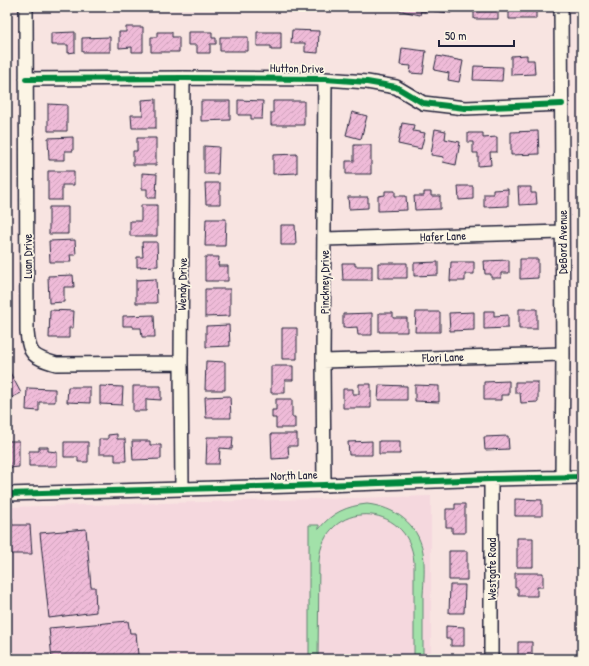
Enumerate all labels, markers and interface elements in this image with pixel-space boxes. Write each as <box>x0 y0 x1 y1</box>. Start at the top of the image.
scale bar <box>439 22 514 48</box>
text: 50 m <box>445 27 466 44</box>
street label: Hutton Drive <box>270 59 325 77</box>
street label: DeBord Avenue <box>554 210 571 274</box>
street label: Hafer Lane <box>420 227 467 245</box>
street label: Luan Drive <box>19 233 36 278</box>
street label: Pinckney Drive <box>316 250 333 314</box>
street label: Wendy Drive <box>173 257 191 310</box>
street label: Flori Lane <box>421 348 464 366</box>
street label: North Lane <box>270 466 318 484</box>
street label: Westgate Road <box>483 538 500 600</box>

